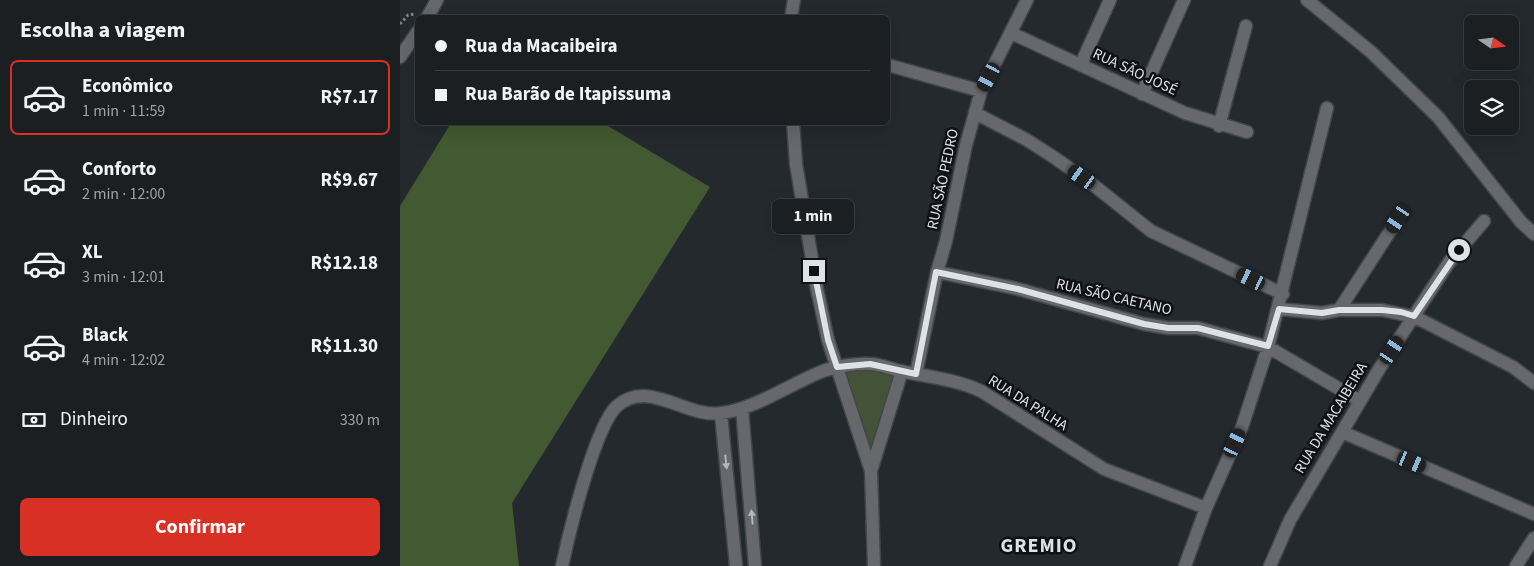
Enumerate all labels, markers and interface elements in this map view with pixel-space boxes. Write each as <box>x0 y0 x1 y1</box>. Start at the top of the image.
text: Escolha a viagem <box>20 14 185 46</box>
north arrow <box>1464 15 1519 70</box>
map controls <box>1464 15 1519 135</box>
text: Rua da Macaibeira <box>465 33 617 60</box>
street label: RUA SÃO JOSÉ <box>1089 43 1181 101</box>
car <box>975 60 1002 94</box>
text: Econômico <box>82 73 173 100</box>
icon: car <box>22 75 67 120</box>
button: layers <box>1464 80 1519 135</box>
text: Rua Barão de Itapissuma <box>465 81 671 108</box>
text: R$7.17 <box>321 84 378 111</box>
text: 1 min · 11:59 <box>82 100 165 122</box>
street label: RUA SÃO PEDRO <box>922 127 964 231</box>
text: Conforto <box>82 156 156 183</box>
icon: car <box>22 158 67 203</box>
car <box>1065 162 1098 192</box>
text: R$9.67 <box>321 167 378 194</box>
text: 2 min · 12:00 <box>82 183 165 205</box>
callout: 1 min <box>773 198 855 234</box>
car <box>1383 202 1412 236</box>
text: 1 min <box>794 205 832 227</box>
text: XL <box>82 239 103 266</box>
route start <box>1448 239 1470 261</box>
icon: car <box>22 241 67 286</box>
text: R$12.18 <box>310 250 378 277</box>
route end <box>803 260 825 282</box>
text: 3 min · 12:01 <box>82 266 165 288</box>
car <box>1234 266 1267 292</box>
street label: RUA SÃO CAETANO <box>1054 274 1174 321</box>
text: Black <box>82 322 128 349</box>
icon: car <box>22 324 67 369</box>
text: R$11.30 <box>310 333 378 360</box>
car <box>1377 333 1406 367</box>
text: 4 min · 12:02 <box>82 349 165 371</box>
street label: RUA DA MACAIBEIRA <box>1290 358 1373 477</box>
street label: RUA DA PALHA <box>984 370 1073 436</box>
icon: cash <box>20 406 48 434</box>
text: Dinheiro <box>60 406 128 433</box>
text: 330 m <box>340 409 380 431</box>
car <box>1221 426 1248 460</box>
car <box>1395 449 1428 475</box>
one-way arrow <box>722 455 730 471</box>
button: Confirmar <box>20 498 380 556</box>
one-way arrow <box>747 509 755 525</box>
district label: GREMIO <box>1001 532 1077 560</box>

